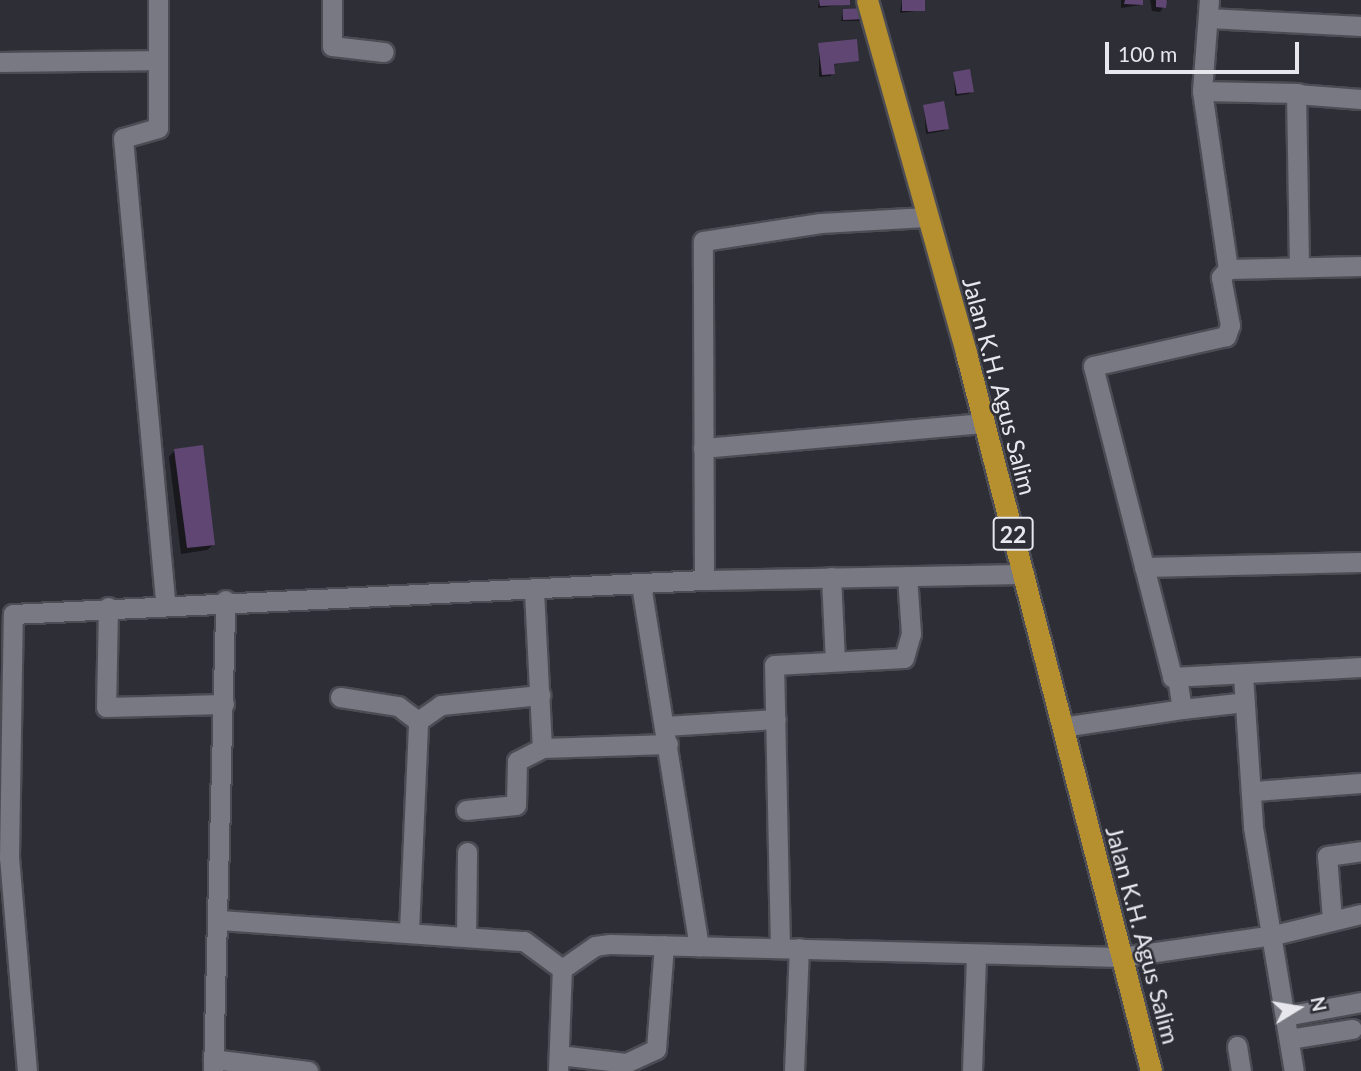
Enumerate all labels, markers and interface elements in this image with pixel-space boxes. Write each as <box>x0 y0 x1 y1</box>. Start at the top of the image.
scale bar <box>1109 28 1303 72</box>
text: 100 m <box>1118 41 1177 66</box>
street label: Jalan K.H. Agus Salim <box>957 274 1043 498</box>
road number: 22 <box>992 514 1034 554</box>
street label: Jalan K.H. Agus Salim <box>1100 823 1186 1047</box>
north arrow <box>1263 973 1333 1043</box>
text: N <box>1306 995 1332 1013</box>

